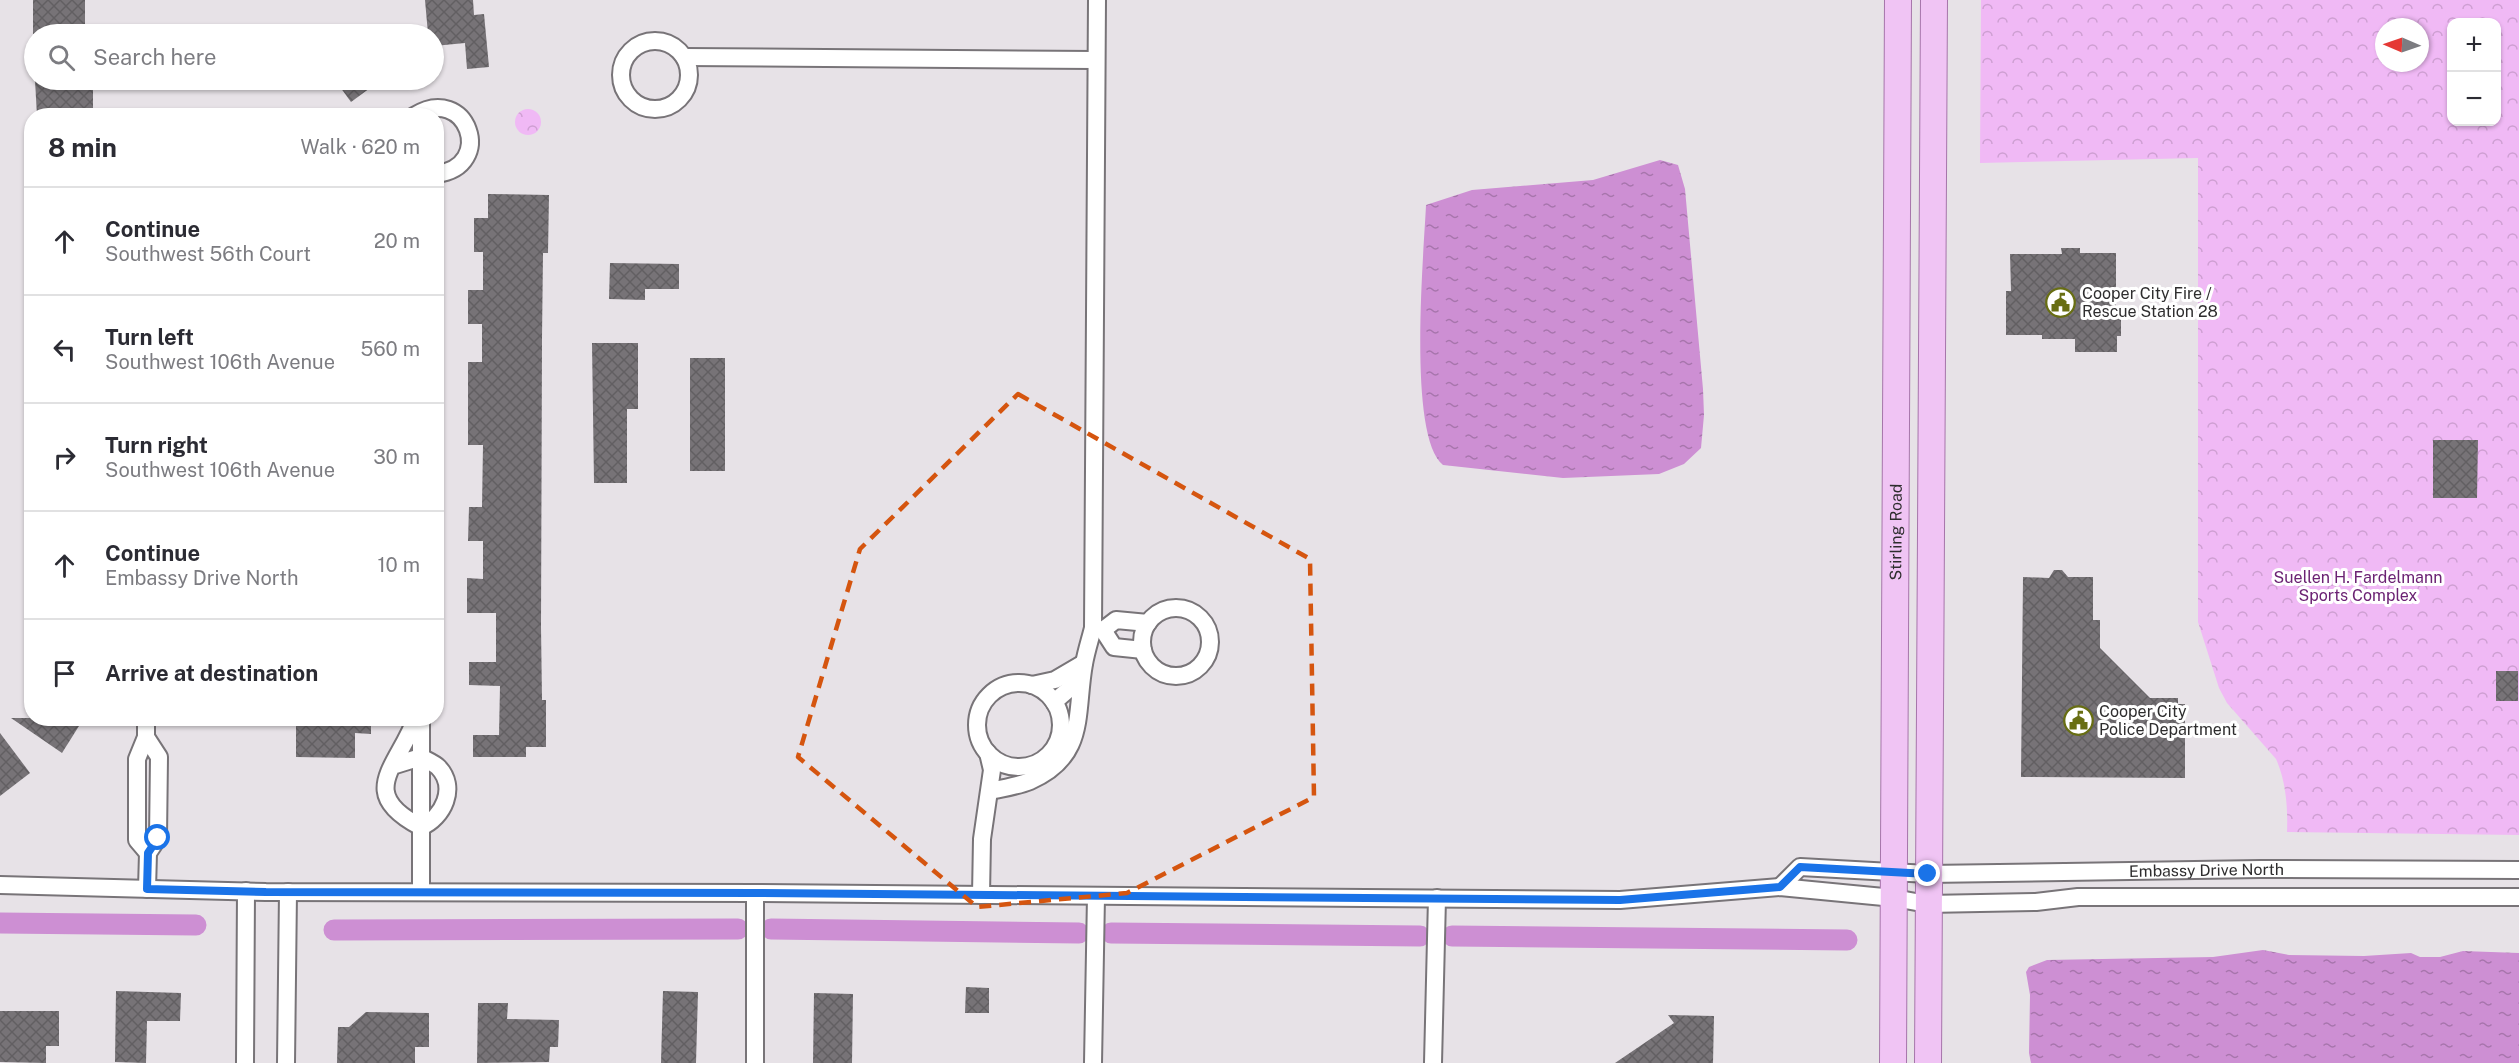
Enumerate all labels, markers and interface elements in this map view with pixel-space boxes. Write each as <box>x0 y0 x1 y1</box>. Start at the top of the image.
north arrow <box>2375 18 2429 72</box>
map controls <box>2447 18 2501 126</box>
button: + <box>2447 18 2501 72</box>
search box <box>24 24 444 90</box>
icon: search <box>45 41 78 74</box>
text: Search here <box>93 44 217 70</box>
button: − <box>2447 72 2501 126</box>
text: 8 min <box>48 132 117 163</box>
text: Walk · 620 m <box>301 135 420 159</box>
text: Continue <box>105 216 200 242</box>
icon: ahead <box>48 225 81 258</box>
text: 20 m <box>374 229 420 253</box>
text: Southwest 56th Court <box>105 242 311 266</box>
place label: Cooper City Fire / Rescue Station 28 <box>2082 284 2218 321</box>
public building icon: Cooper City Fire / Rescue Station 28 <box>2045 286 2077 318</box>
text: Turn left <box>105 324 194 350</box>
icon: left <box>48 333 81 366</box>
text: 560 m <box>360 337 420 361</box>
text: Southwest 106th Avenue <box>105 350 335 374</box>
text: Turn right <box>105 432 208 458</box>
icon: right <box>48 441 81 474</box>
text: 30 m <box>373 445 420 469</box>
text: Southwest 106th Avenue <box>105 458 335 482</box>
street label: Stirling Road <box>1886 484 1906 580</box>
text: Continue <box>105 540 200 566</box>
icon: ahead <box>48 549 81 582</box>
text: 10 m <box>377 553 420 577</box>
text: Embassy Drive North <box>105 566 299 590</box>
park label: Suellen H. Fardelmann Sports Complex <box>2274 568 2442 605</box>
icon: arrive <box>48 657 81 690</box>
text: Arrive at destination <box>105 660 318 686</box>
place label: Cooper City Police Department <box>2099 702 2237 739</box>
public building icon: Cooper City Police Department <box>2062 704 2094 736</box>
route start <box>144 824 170 850</box>
route end <box>1914 860 1940 886</box>
street label: Embassy Drive North <box>2129 860 2284 881</box>

